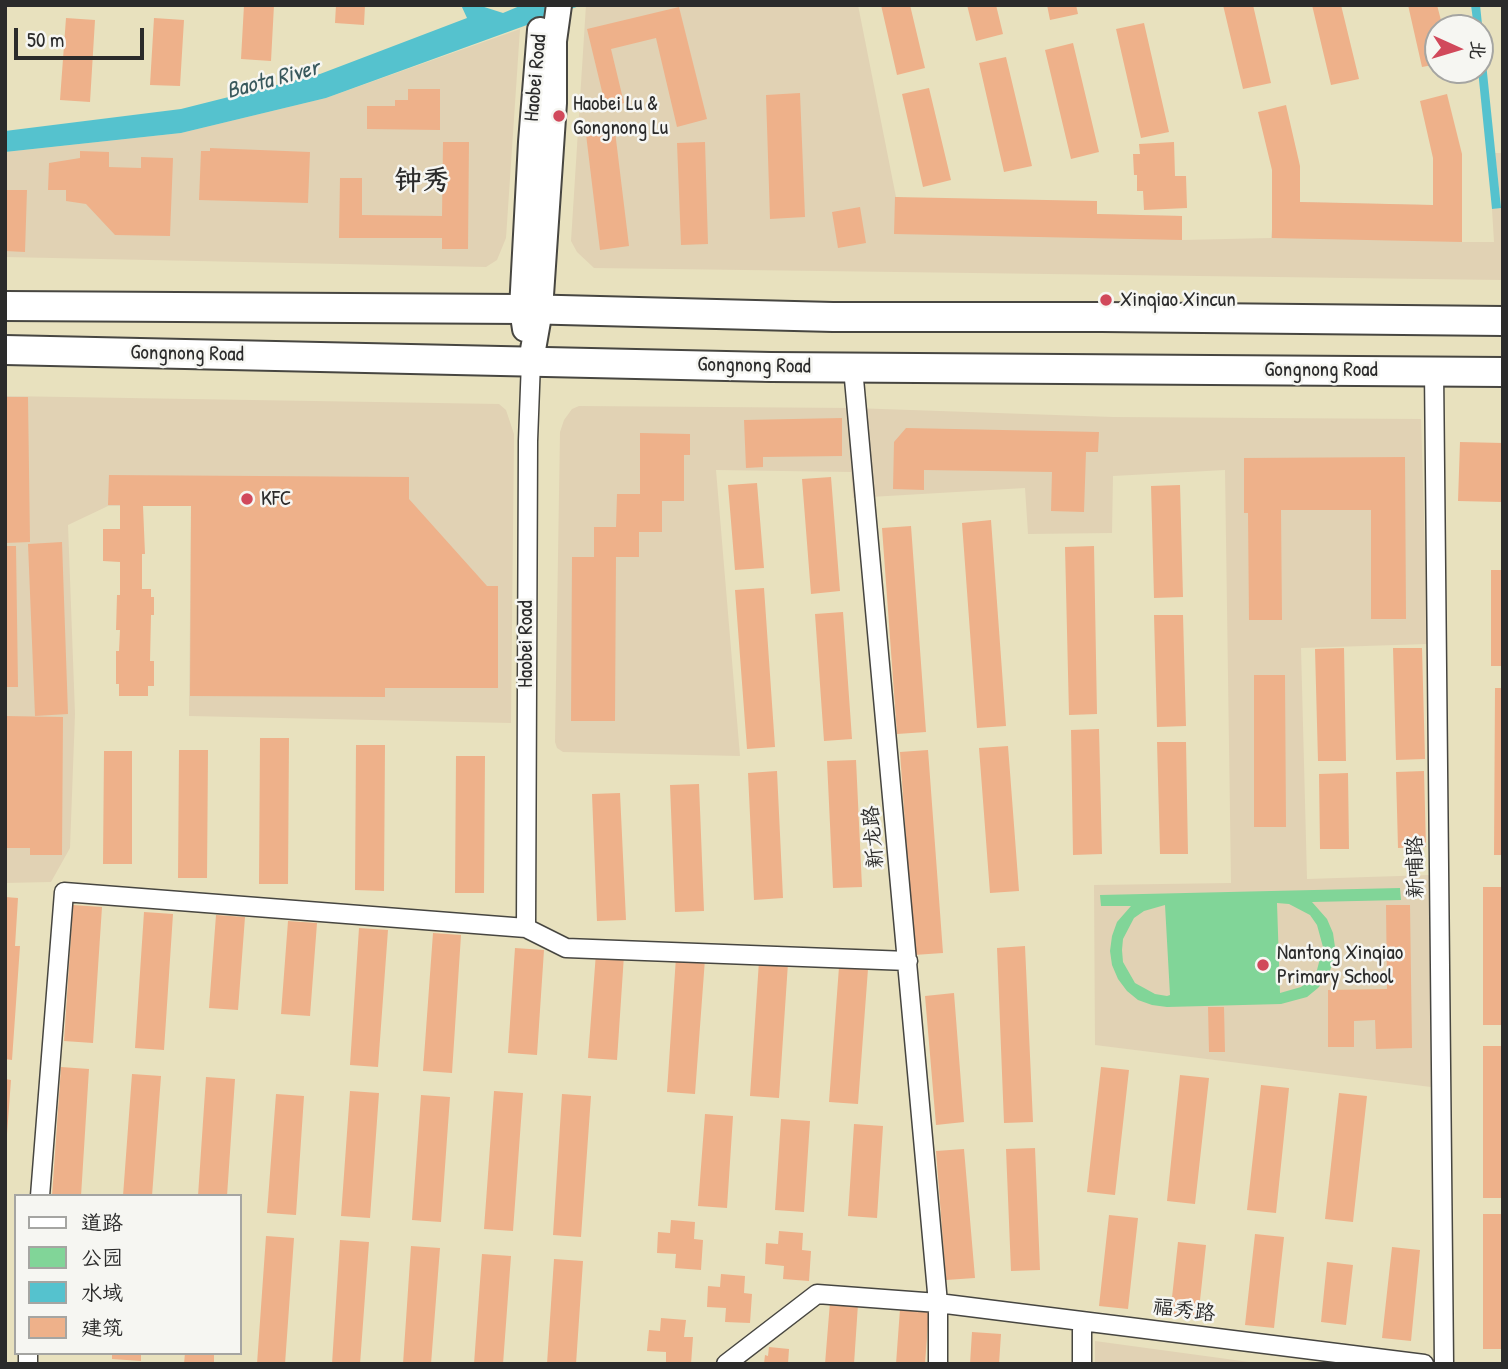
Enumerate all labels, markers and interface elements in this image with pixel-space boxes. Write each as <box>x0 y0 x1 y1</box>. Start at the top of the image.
scale bar <box>18 14 147 58</box>
north arrow <box>1424 14 1494 84</box>
text: 50 m <box>27 25 64 54</box>
street label: Haobei Road <box>520 33 552 123</box>
text: 北 <box>1464 40 1492 61</box>
water label: Baota River <box>224 54 322 106</box>
place label: Haobei Lu & Gongnong Lu <box>573 91 668 141</box>
marker: Haobei Lu & Gongnong Lu <box>551 108 567 124</box>
district label: 钟秀 <box>394 165 450 199</box>
place label: Xinqiao Xincun <box>1120 287 1236 313</box>
marker: Xinqiao Xincun <box>1098 292 1114 308</box>
street label: Gongnong Road <box>130 340 244 368</box>
street label: Gongnong Road <box>697 352 811 380</box>
street label: Gongnong Road <box>1264 357 1378 383</box>
place label: KFC <box>261 486 291 512</box>
marker: KFC <box>239 491 255 507</box>
street label: Haobei Road <box>513 600 539 688</box>
street label: 新龙路 <box>859 805 889 869</box>
street label: 新哺路 <box>1403 835 1429 899</box>
place label: Nantong Xinqiao Primary School <box>1277 940 1403 990</box>
marker: Nantong Xinqiao Primary School <box>1255 957 1271 973</box>
legend <box>14 1194 242 1355</box>
text: 道路 <box>81 1208 123 1237</box>
text: 公园 <box>81 1243 123 1272</box>
text: 水域 <box>81 1278 123 1307</box>
street label: 福秀路 <box>1151 1295 1217 1327</box>
text: 建筑 <box>81 1313 123 1342</box>

